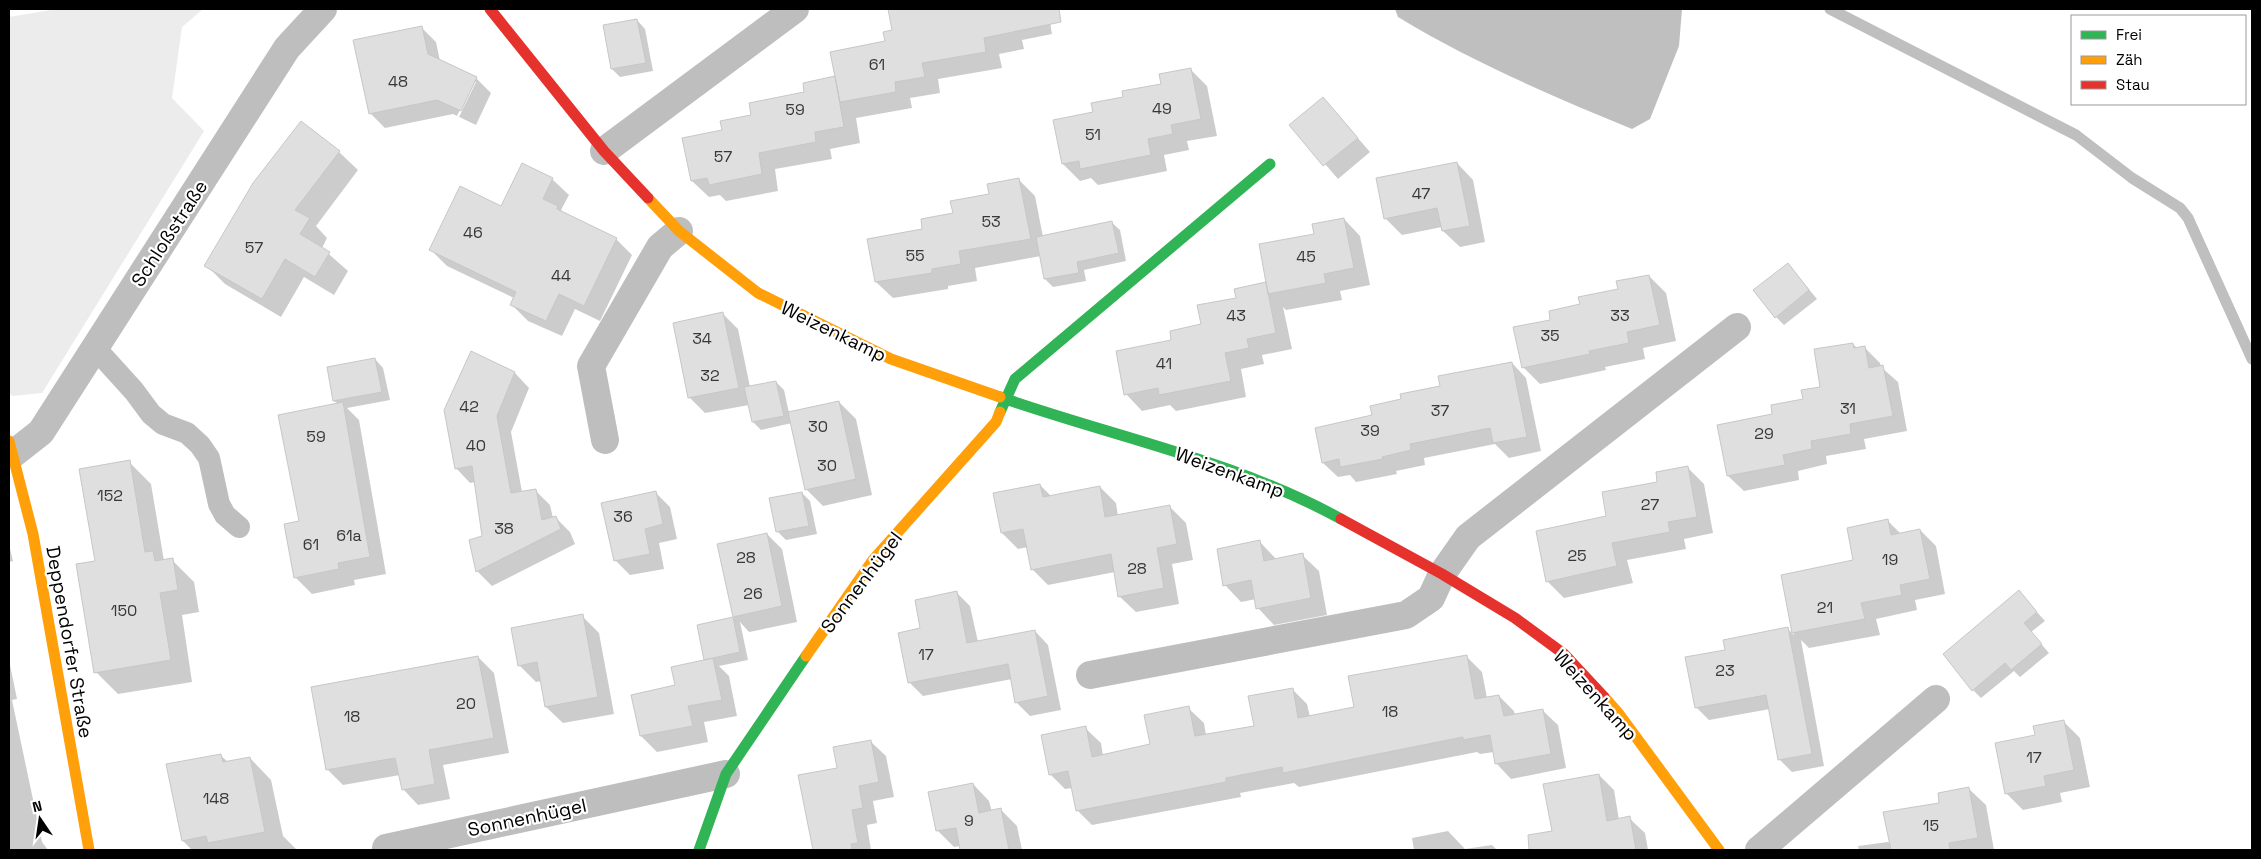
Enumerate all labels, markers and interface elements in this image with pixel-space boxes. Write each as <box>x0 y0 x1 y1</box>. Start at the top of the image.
legend <box>2071 15 2246 105</box>
text: Frei <box>2116 25 2142 44</box>
text: Zäh <box>2116 50 2142 69</box>
house number: 61 <box>869 54 885 75</box>
house number: 48 <box>388 71 408 92</box>
text: Stau <box>2116 75 2150 94</box>
house number: 49 <box>1152 98 1172 119</box>
house number: 59 <box>785 99 805 120</box>
house number: 51 <box>1085 124 1101 145</box>
house number: 57 <box>714 146 732 167</box>
street label: Schloßstraße <box>126 175 213 291</box>
house number: 47 <box>1412 183 1430 204</box>
house number: 53 <box>981 211 1001 232</box>
house number: 46 <box>463 222 483 243</box>
house number: 57 <box>245 237 263 258</box>
house number: 55 <box>905 245 925 266</box>
house number: 45 <box>1296 246 1316 267</box>
house number: 44 <box>551 265 571 286</box>
street label: Weizenkamp <box>777 295 891 368</box>
house number: 43 <box>1226 305 1246 326</box>
house number: 33 <box>1610 305 1630 326</box>
house number: 35 <box>1540 325 1560 346</box>
house number: 34 <box>692 328 712 349</box>
house number: 41 <box>1156 353 1172 374</box>
house number: 32 <box>700 365 720 386</box>
house number: 42 <box>459 396 479 417</box>
house number: 31 <box>1840 398 1856 419</box>
house number: 37 <box>1431 400 1449 421</box>
house number: 30 <box>808 416 828 437</box>
house number: 39 <box>1360 420 1380 441</box>
house number: 29 <box>1754 423 1774 444</box>
house number: 59 <box>306 426 326 447</box>
house number: 40 <box>466 435 486 456</box>
street label: Weizenkamp <box>1172 441 1288 504</box>
house number: 30 <box>817 455 837 476</box>
house number: 152 <box>97 485 123 506</box>
house number: 27 <box>1641 494 1659 515</box>
house number: 36 <box>613 506 633 527</box>
house number: 38 <box>494 518 514 539</box>
house number: 61a <box>336 525 362 546</box>
street label: Sonnenhügel <box>815 527 908 638</box>
house number: 61 <box>303 534 319 555</box>
street label: Deppendorfer Straße <box>40 544 99 740</box>
house number: 25 <box>1567 545 1587 566</box>
house number: 28 <box>736 547 756 568</box>
house number: 19 <box>1882 549 1898 570</box>
house number: 28 <box>1127 558 1147 579</box>
house number: 26 <box>743 583 763 604</box>
house number: 21 <box>1817 597 1833 618</box>
house number: 150 <box>111 600 137 621</box>
house number: 17 <box>918 644 934 665</box>
street label: Weizenkamp <box>1548 645 1643 746</box>
house number: 23 <box>1715 660 1735 681</box>
house number: 20 <box>456 693 476 714</box>
house number: 18 <box>1382 701 1398 722</box>
house number: 18 <box>344 706 360 727</box>
house number: 17 <box>2026 747 2042 768</box>
house number: 148 <box>203 788 229 809</box>
street label: Sonnenhügel <box>465 793 589 842</box>
north arrow <box>15 794 65 844</box>
text: N <box>30 797 44 816</box>
house number: 9 <box>964 810 974 831</box>
house number: 15 <box>1923 815 1939 836</box>

